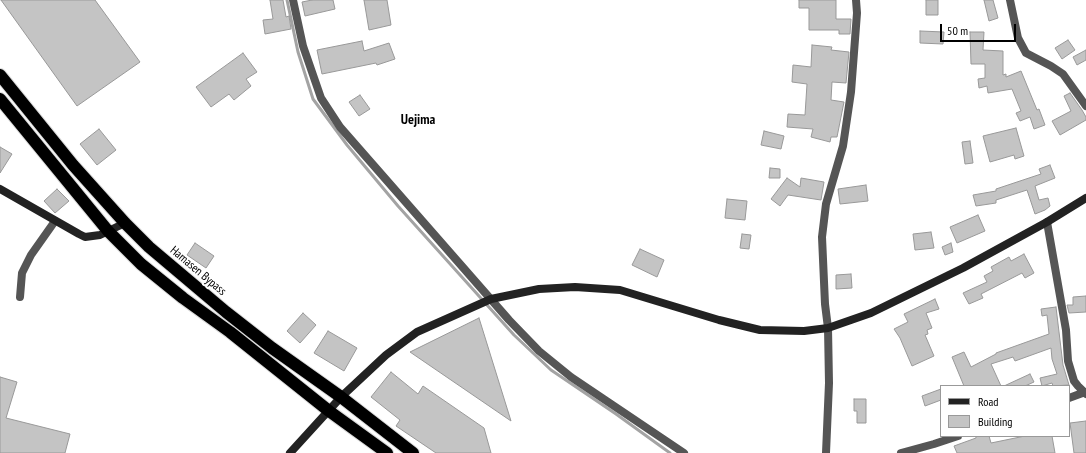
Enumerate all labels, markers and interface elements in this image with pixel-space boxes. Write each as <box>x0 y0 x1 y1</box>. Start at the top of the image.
scale bar <box>942 16 1018 42</box>
text: 50 m <box>947 23 968 38</box>
district label: Uejima <box>401 112 435 128</box>
street label: Hamasen Bypass <box>167 243 229 299</box>
legend <box>940 385 1070 437</box>
text: Road <box>978 394 998 409</box>
text: Building <box>978 414 1013 429</box>

